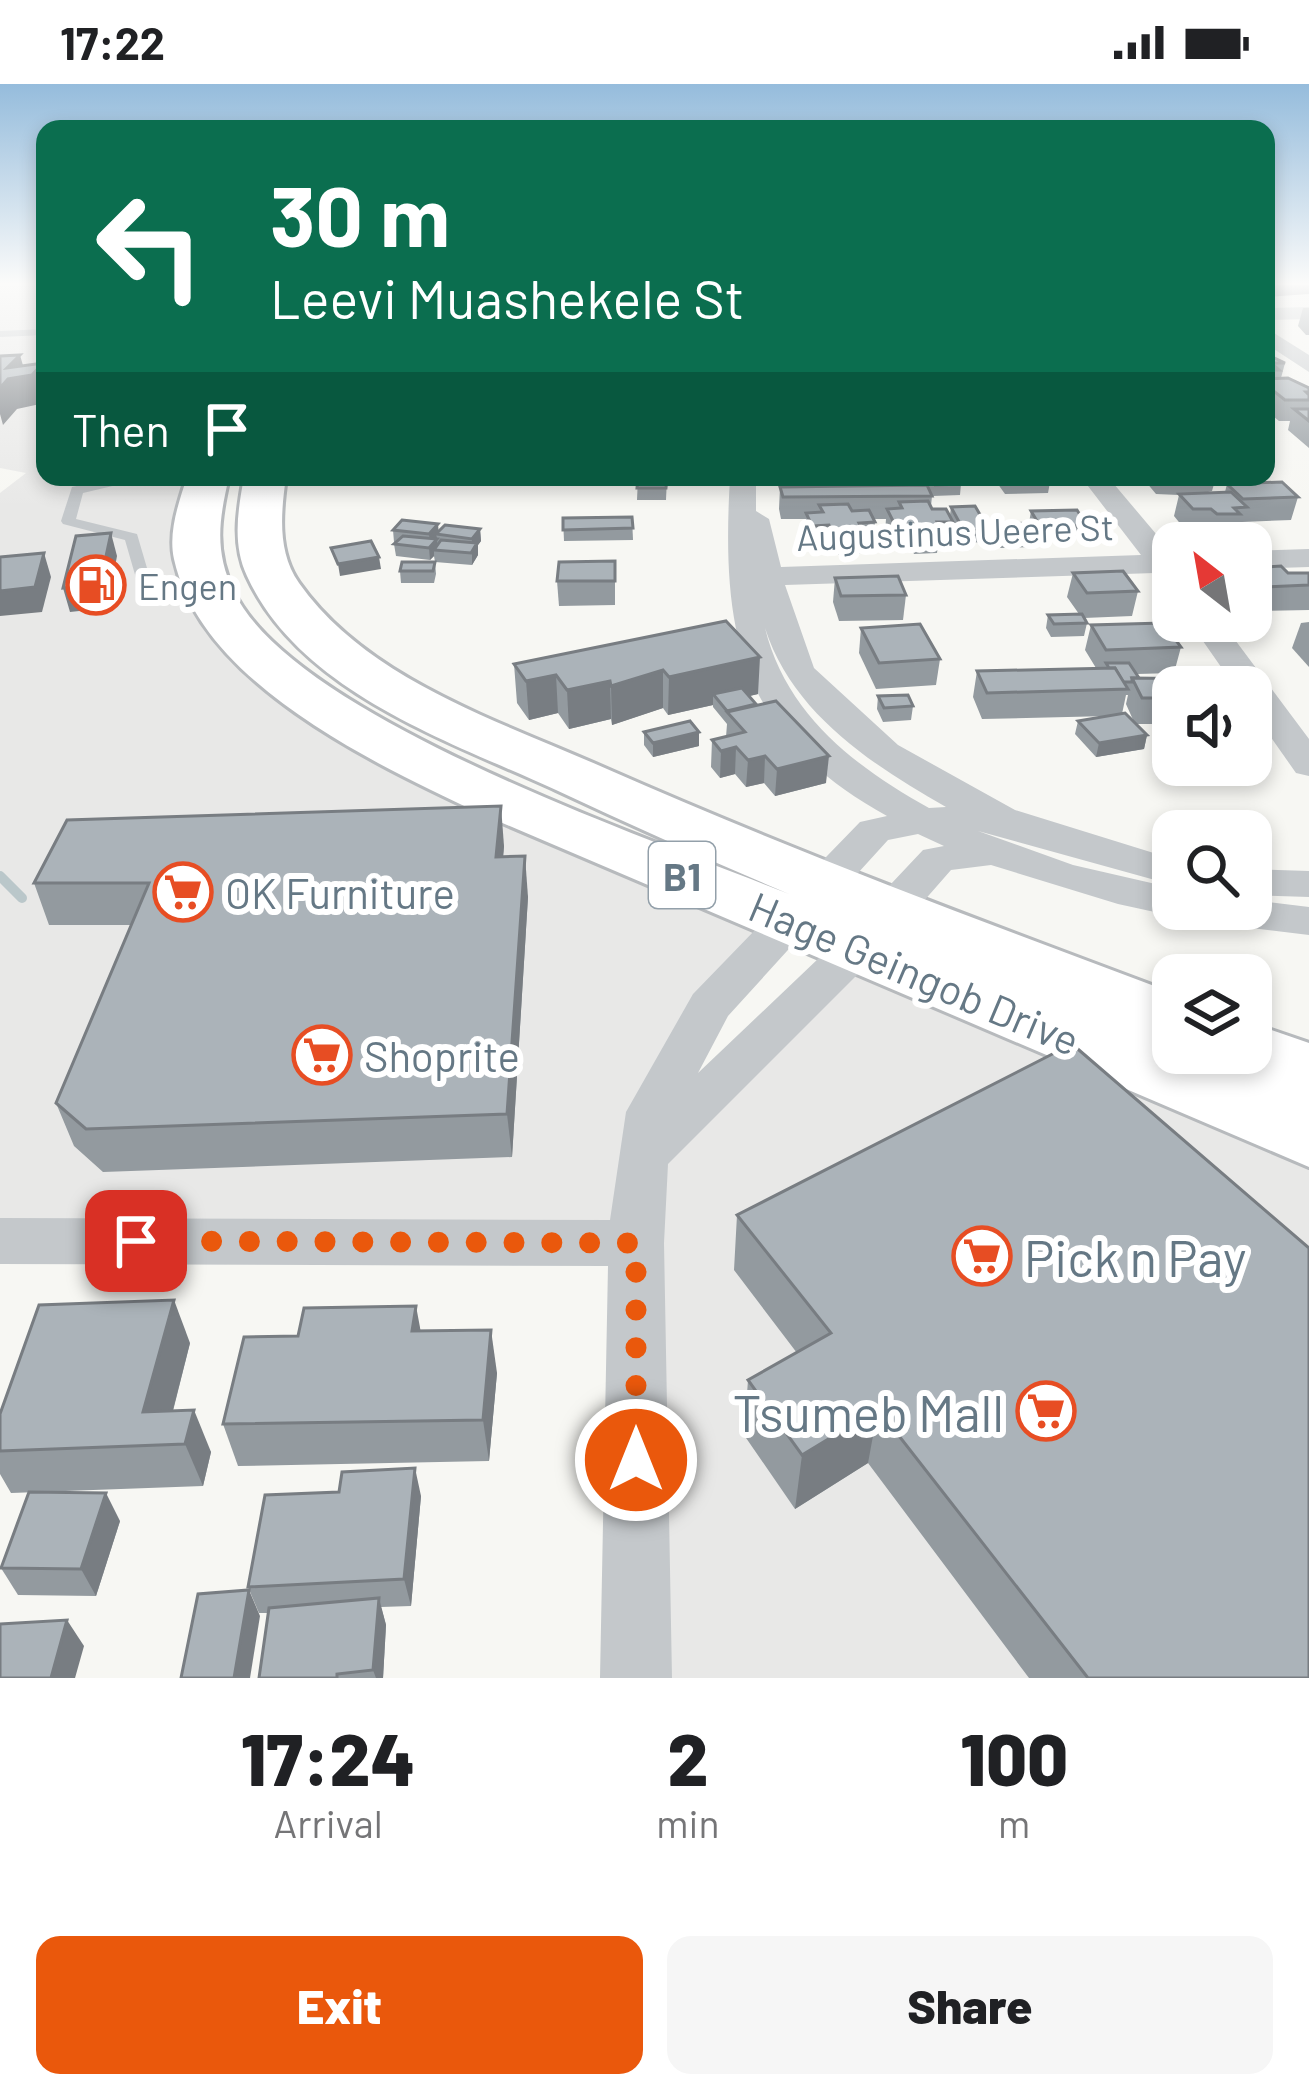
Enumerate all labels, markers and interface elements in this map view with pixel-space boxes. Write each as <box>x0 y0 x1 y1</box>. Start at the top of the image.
text: 17:22 <box>60 15 165 69</box>
text: 30 m <box>270 163 450 264</box>
icon: left <box>72 168 228 324</box>
text: Leevi Muashekele St <box>270 265 744 330</box>
icon: arrive <box>194 396 260 462</box>
text: Then <box>72 402 170 456</box>
street label: Augustinus Ueere St <box>796 504 1114 558</box>
north arrow <box>1152 522 1272 642</box>
map controls <box>1152 522 1272 1074</box>
fuel station icon: Engen <box>65 554 127 616</box>
place label: Engen <box>138 564 237 607</box>
button: sound <box>1152 666 1272 786</box>
button: search <box>1152 810 1272 930</box>
road number: B1 <box>649 842 715 908</box>
supermarket icon: OK Furniture <box>152 861 214 923</box>
place label: OK Furniture <box>225 867 455 917</box>
street label: Hage Geingob Drive <box>742 880 1088 1065</box>
button: layers <box>1152 954 1272 1074</box>
supermarket icon: Shoprite <box>291 1024 353 1086</box>
place label: Shoprite <box>364 1030 520 1081</box>
pin <box>85 1190 187 1292</box>
icon: arrive <box>103 1208 169 1274</box>
supermarket icon: Pick n Pay <box>951 1225 1013 1287</box>
place label: Pick n Pay <box>1024 1226 1246 1287</box>
supermarket icon: Tsumeb Mall <box>1015 1380 1077 1442</box>
place label: Tsumeb Mall <box>733 1381 1004 1442</box>
position arrow <box>573 1397 699 1523</box>
text: 17:24 <box>241 1714 415 1800</box>
text: 2 <box>667 1714 708 1800</box>
text: 100 <box>960 1714 1068 1800</box>
text: Arrival <box>274 1799 383 1846</box>
text: min <box>656 1799 719 1846</box>
text: m <box>998 1799 1030 1846</box>
button: Exit <box>36 1936 643 2074</box>
button: Share <box>667 1936 1273 2074</box>

